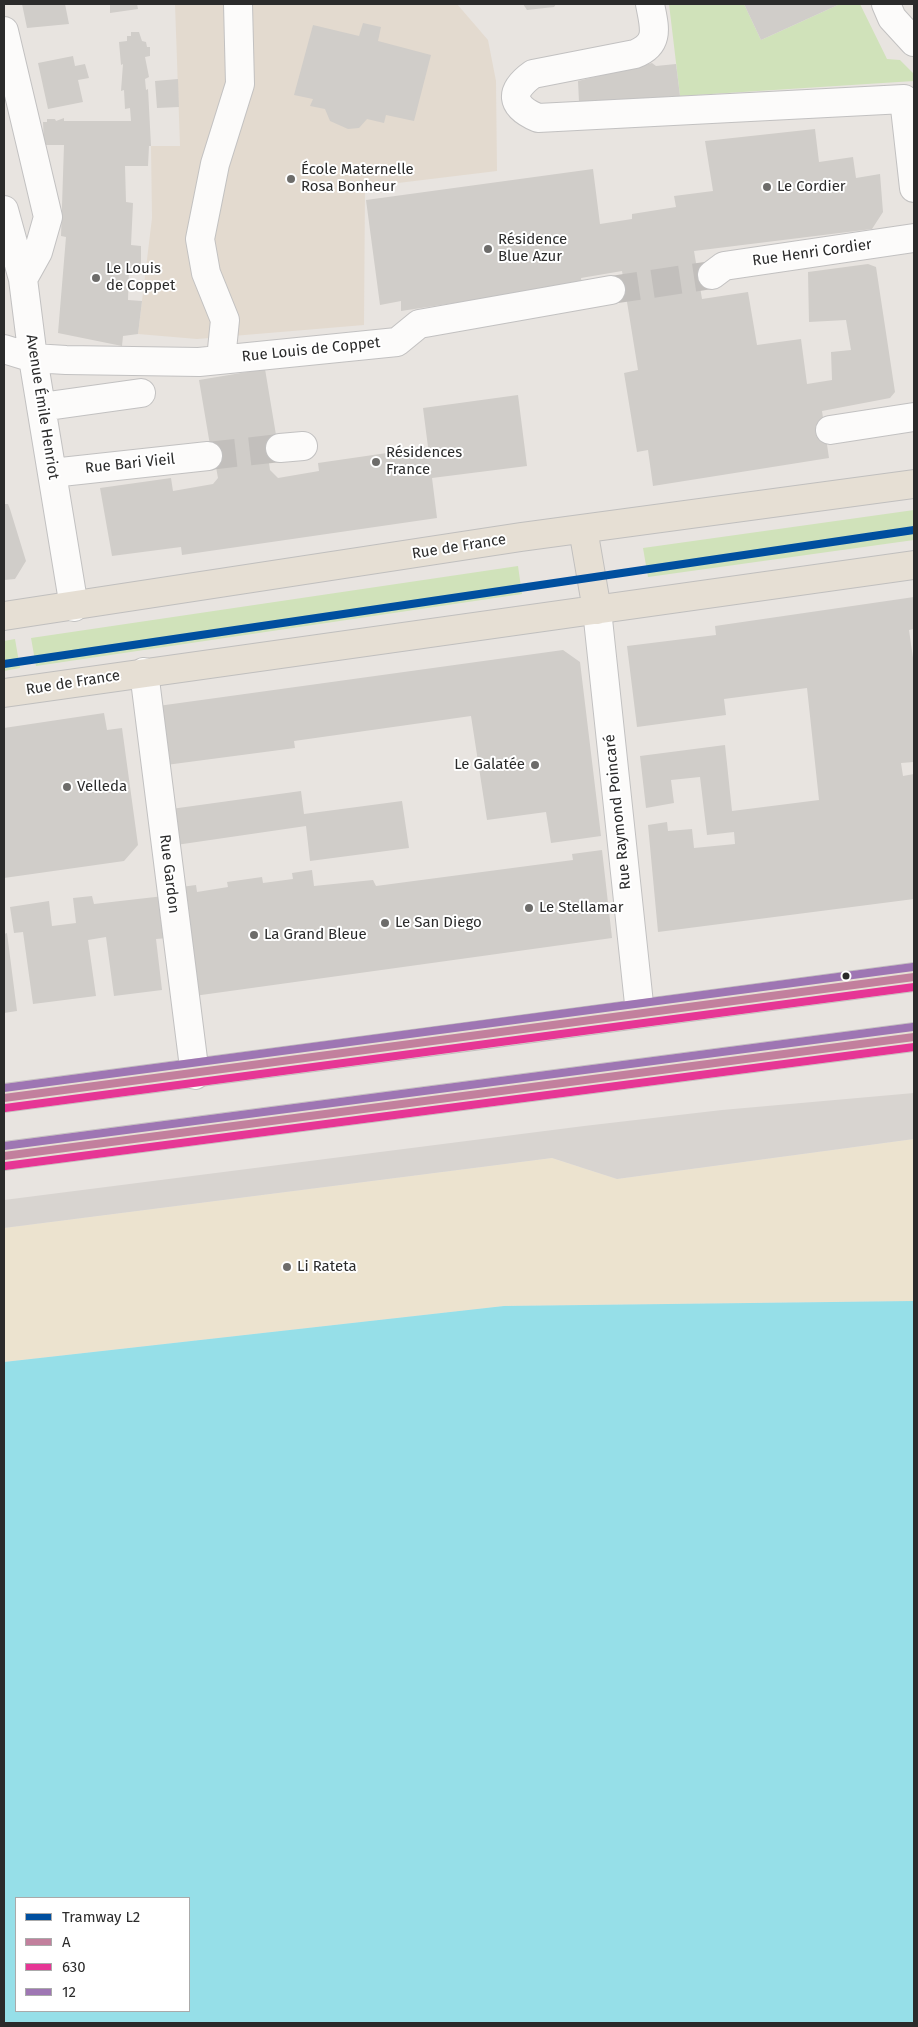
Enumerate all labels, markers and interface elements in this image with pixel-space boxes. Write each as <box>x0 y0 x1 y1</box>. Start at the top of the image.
place label: École Maternelle Rosa Bonheur <box>301 161 414 196</box>
marker: École Maternelle Rosa Bonheur <box>285 173 297 185</box>
place label: Le Cordier <box>777 178 846 196</box>
marker: Le Cordier <box>761 181 773 193</box>
place label: Résidence Blue Azur <box>498 231 567 266</box>
street label: Rue Henri Cordier <box>751 236 873 270</box>
marker: Résidence Blue Azur <box>482 243 494 255</box>
place label: Le Louis de Coppet <box>106 260 175 295</box>
marker: Le Louis de Coppet <box>90 272 102 284</box>
street label: Avenue Émile Henriot <box>22 333 62 481</box>
street label: Rue Louis de Coppet <box>241 334 381 366</box>
place label: Résidences France <box>386 444 462 479</box>
street label: Rue Bari Vieil <box>84 450 176 478</box>
marker: Résidences France <box>370 456 382 468</box>
street label: Rue de France <box>411 531 507 563</box>
street label: Rue de France <box>25 667 121 699</box>
street label: Rue Raymond Poincaré <box>601 733 635 891</box>
place label: Le Galatée <box>454 756 525 774</box>
marker: Le Galatée <box>529 759 541 771</box>
place label: Velleda <box>77 778 127 796</box>
marker: Velleda <box>61 781 73 793</box>
street label: Rue Gardon <box>155 833 183 915</box>
place label: Le Stellamar <box>539 899 623 917</box>
marker: Le Stellamar <box>523 902 535 914</box>
place label: Le San Diego <box>395 914 482 932</box>
marker: Le San Diego <box>379 917 391 929</box>
place label: La Grand Bleue <box>264 926 367 944</box>
marker: La Grand Bleue <box>248 929 260 941</box>
unlabelled marker <box>841 971 851 981</box>
place label: Li Rateta <box>297 1258 357 1276</box>
marker: Li Rateta <box>281 1261 293 1273</box>
legend <box>15 1897 190 2012</box>
text: Tramway L2 <box>62 1908 140 1926</box>
text: A <box>62 1933 71 1951</box>
text: 630 <box>62 1958 86 1976</box>
text: 12 <box>62 1983 76 2001</box>

